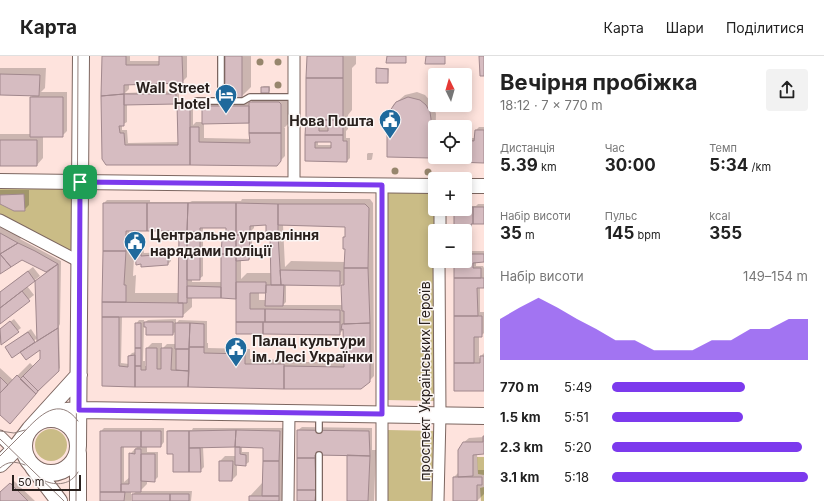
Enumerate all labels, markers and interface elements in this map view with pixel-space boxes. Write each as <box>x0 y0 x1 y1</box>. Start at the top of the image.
text: Карта <box>20 16 77 39</box>
text: Карта <box>604 19 644 36</box>
text: Шари <box>666 19 704 36</box>
text: Поділитися <box>726 19 804 36</box>
north arrow <box>428 68 472 112</box>
map controls <box>428 68 472 268</box>
text: Вечірня пробіжка <box>500 69 697 95</box>
button: share <box>766 69 808 111</box>
place label: Wall Street Hotel <box>136 79 210 112</box>
hotel icon: Wall Street Hotel <box>213 82 239 115</box>
text: 18:12 · 7 × 770 m <box>500 97 603 113</box>
public building icon: Нова Пошта <box>377 107 403 140</box>
place label: Нова Пошта <box>289 112 374 129</box>
button: locate <box>428 120 472 164</box>
text: Дистанція <box>500 141 555 155</box>
text: Час <box>605 141 625 155</box>
text: Темп <box>709 141 737 155</box>
text: 5.39 <box>500 155 538 175</box>
text: 30:00 <box>605 155 656 175</box>
text: 5:34 <box>709 155 748 175</box>
text: km <box>538 160 557 174</box>
text: /km <box>748 160 771 174</box>
pin <box>63 165 97 199</box>
icon: arrive <box>69 171 91 193</box>
button: + <box>428 172 472 216</box>
text: Набір висоти <box>500 209 571 223</box>
text: Пульс <box>605 209 637 223</box>
text: kcal <box>709 209 730 223</box>
text: 35 <box>500 223 522 243</box>
text: 145 <box>605 223 634 243</box>
text: 355 <box>709 223 742 243</box>
button: − <box>428 224 472 268</box>
place label: Центральне управління нарядами поліції <box>150 226 319 259</box>
text: m <box>522 228 535 242</box>
text: bpm <box>634 228 661 242</box>
public building icon: Центральне управління нарядами поліції <box>122 229 148 262</box>
text: Набір висоти <box>500 268 584 284</box>
text: 149–154 m <box>743 268 808 284</box>
street label: проспект Українських Героїв <box>416 281 433 481</box>
place label: Палац культури ім. Лесі Українки <box>252 332 373 365</box>
public building icon: Палац культури ім. Лесі Українки <box>223 335 249 368</box>
text: 770 m <box>500 379 539 395</box>
text: 5:49 <box>564 379 592 395</box>
text: 1.5 km <box>500 409 541 425</box>
text: 5:51 <box>564 409 589 425</box>
text: 2.3 km <box>500 439 543 455</box>
text: 5:20 <box>564 439 592 455</box>
text: 3.1 km <box>500 469 539 485</box>
text: 5:18 <box>564 469 589 485</box>
scale bar <box>12 473 81 492</box>
text: 50 m <box>18 475 44 489</box>

